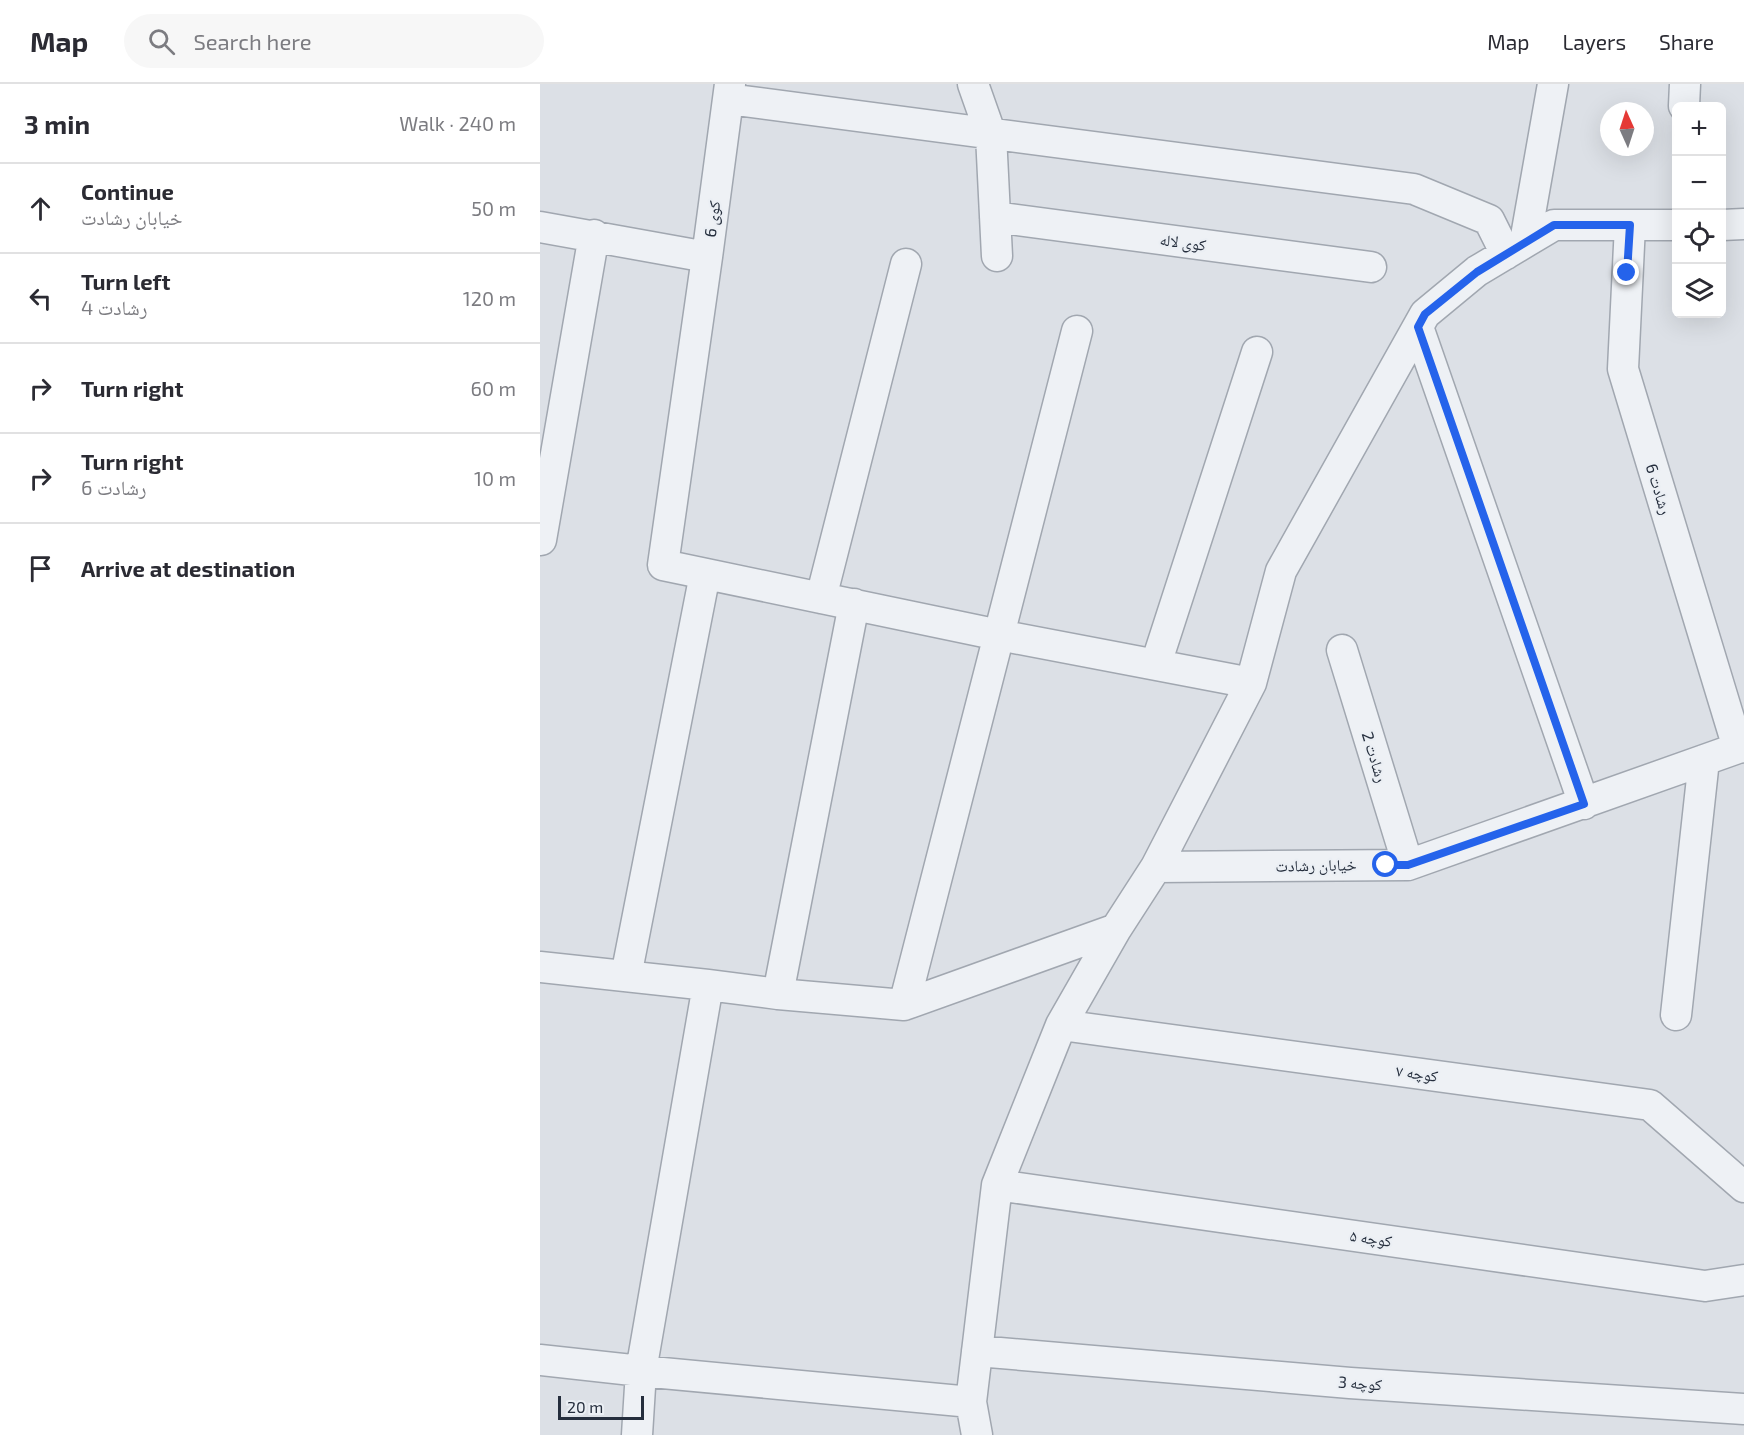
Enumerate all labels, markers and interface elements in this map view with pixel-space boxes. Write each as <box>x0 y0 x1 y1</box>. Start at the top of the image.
search box <box>124 14 544 68</box>
text: Map <box>30 24 88 58</box>
icon: search <box>145 25 178 58</box>
text: Search here <box>193 28 312 54</box>
text: Map <box>1487 29 1529 54</box>
text: Layers <box>1562 29 1626 54</box>
text: Share <box>1659 29 1714 54</box>
north arrow <box>1600 102 1654 156</box>
map controls <box>1672 102 1726 318</box>
button: + <box>1672 102 1726 156</box>
text: 3 min <box>24 108 90 139</box>
text: Walk · 240 m <box>399 111 516 135</box>
button: − <box>1672 156 1726 210</box>
text: Continue <box>81 178 174 204</box>
icon: ahead <box>24 192 57 225</box>
text: 50 m <box>471 196 516 220</box>
street label: کوی 6 <box>700 199 725 239</box>
text: خیابان رشادت <box>81 205 182 229</box>
button: locate <box>1672 210 1726 264</box>
street label: کوی لاله <box>1159 229 1208 256</box>
route end <box>1613 259 1639 285</box>
button: layers <box>1672 264 1726 318</box>
text: Turn left <box>81 268 170 294</box>
icon: left <box>24 282 57 315</box>
text: 120 m <box>463 286 516 310</box>
text: رشادت 4 <box>81 295 147 319</box>
icon: right <box>24 372 57 405</box>
text: Turn right <box>81 375 183 401</box>
text: 60 m <box>471 376 516 400</box>
text: Turn right <box>81 448 183 474</box>
street label: رشادت 6 <box>1642 461 1676 517</box>
icon: right <box>24 462 57 495</box>
text: 10 m <box>474 466 516 490</box>
text: رشادت 6 <box>81 475 147 499</box>
icon: arrive <box>24 552 57 585</box>
text: Arrive at destination <box>81 555 295 581</box>
street label: رشادت 2 <box>1358 729 1392 785</box>
route start <box>1372 851 1398 877</box>
street label: خیابان رشادت <box>1275 854 1357 877</box>
street label: کوچه ۷ <box>1395 1060 1440 1086</box>
street label: کوچه ۵ <box>1349 1225 1394 1251</box>
street label: کوچه 3 <box>1337 1371 1383 1395</box>
scale bar <box>558 1393 644 1420</box>
text: 20 m <box>567 1397 603 1416</box>

